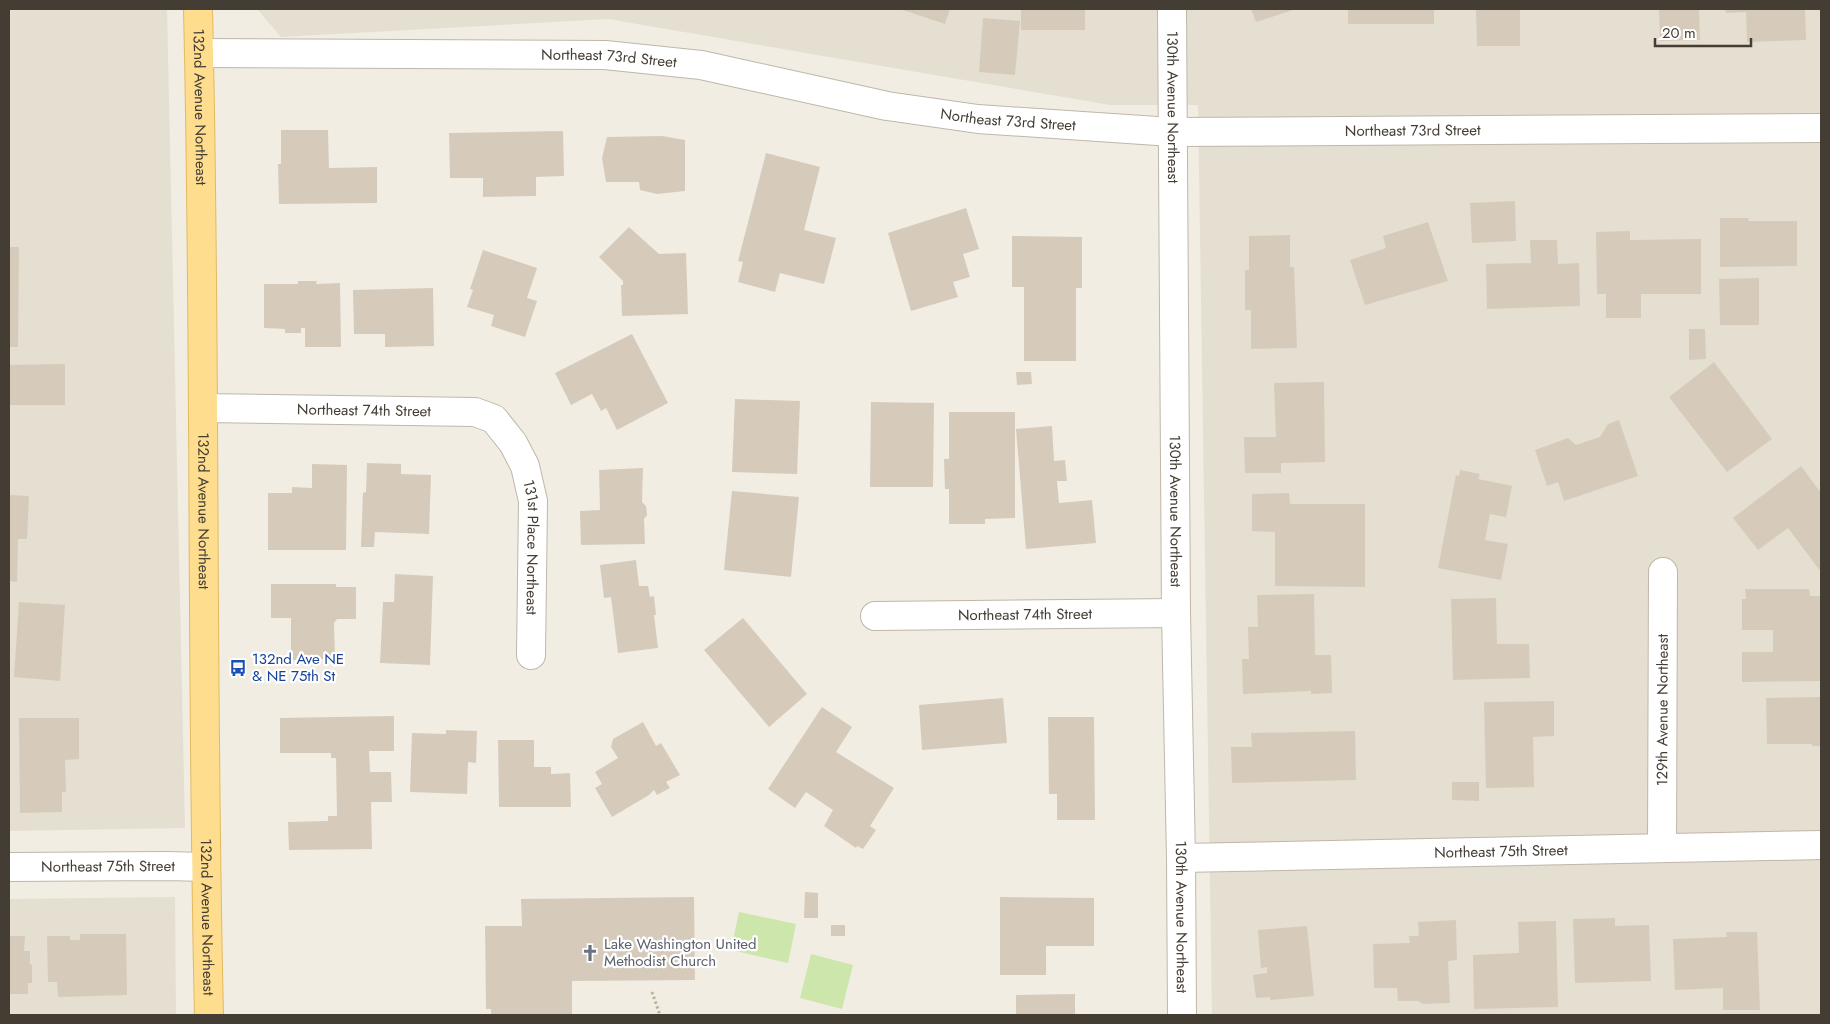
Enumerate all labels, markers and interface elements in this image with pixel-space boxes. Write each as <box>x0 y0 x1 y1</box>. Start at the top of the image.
scale bar <box>1655 15 1751 47</box>
text: 20 m <box>1662 22 1696 44</box>
street label: 132nd Avenue Northeast <box>187 28 212 186</box>
street label: 130th Avenue Northeast <box>1161 31 1184 184</box>
street label: Northeast 73rd Street <box>541 44 678 73</box>
street label: Northeast 73rd Street <box>939 103 1077 137</box>
street label: Northeast 73rd Street <box>1345 119 1481 142</box>
street label: Northeast 74th Street <box>297 398 432 422</box>
street label: 132nd Avenue Northeast <box>192 432 215 590</box>
street label: 130th Avenue Northeast <box>1164 435 1187 588</box>
street label: 131st Place Northeast <box>518 478 544 615</box>
street label: Northeast 74th Street <box>958 603 1093 626</box>
street label: 129th Avenue Northeast <box>1651 633 1674 786</box>
place label: 132nd Ave NE & NE 75th St <box>252 648 344 687</box>
bus stop icon: 132nd Ave NE & NE 75th St <box>228 658 248 678</box>
street label: 132nd Avenue Northeast <box>195 838 220 996</box>
street label: Northeast 75th Street <box>1434 839 1568 864</box>
street label: 130th Avenue Northeast <box>1170 841 1193 994</box>
street label: Northeast 75th Street <box>41 855 176 878</box>
place label: Lake Washington United Methodist Church <box>604 933 757 972</box>
church icon: Lake Washington United Methodist Church <box>580 943 600 963</box>

